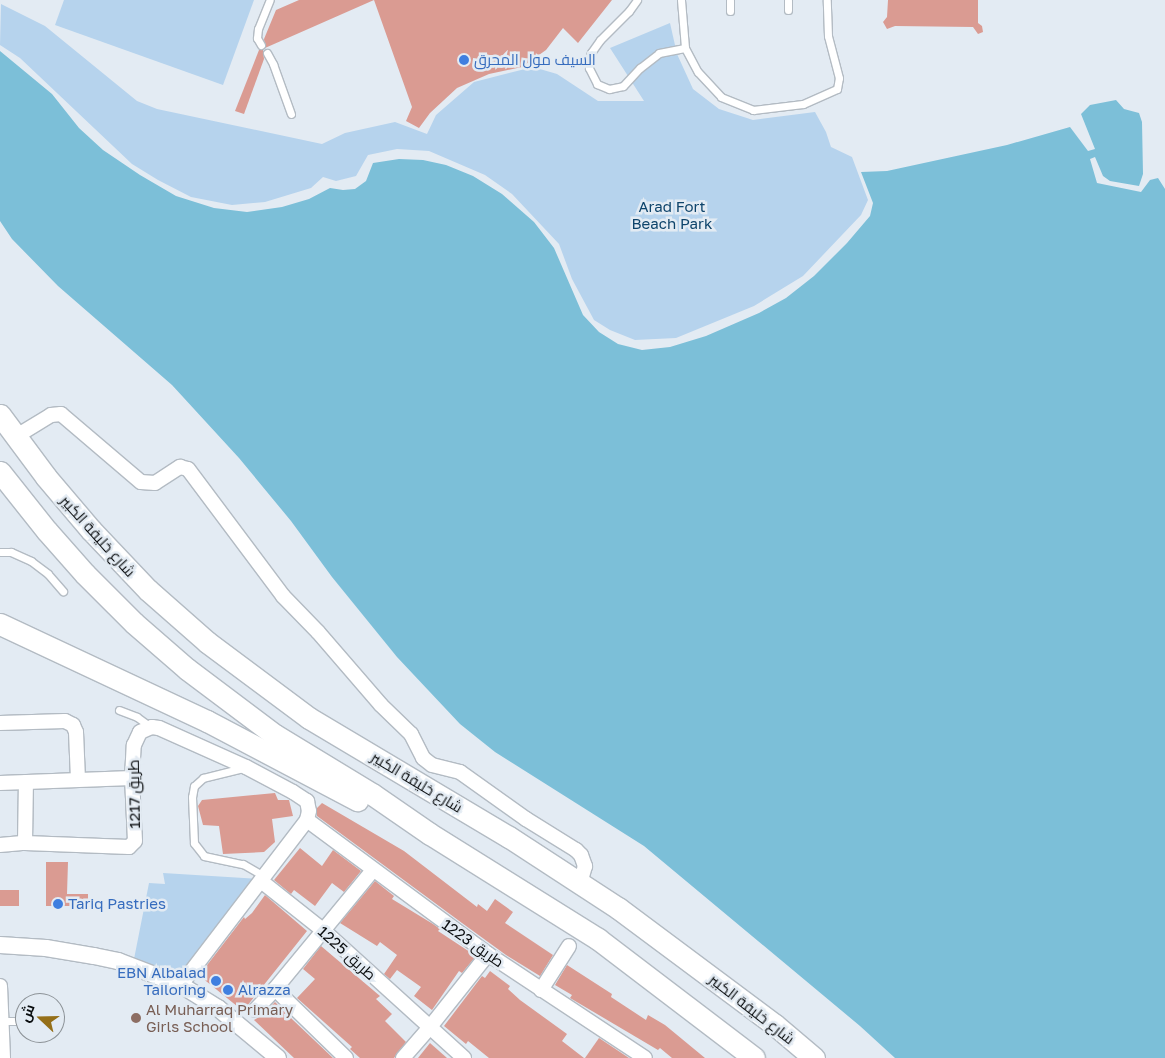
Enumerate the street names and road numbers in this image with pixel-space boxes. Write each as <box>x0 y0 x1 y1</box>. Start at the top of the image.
street label: شارع خليفة الكبير <box>57 492 139 580</box>
street label: شارع خليفة الكبير <box>368 748 466 816</box>
street label: طريق 1217 <box>124 759 144 829</box>
street label: طريق 1223 <box>439 915 507 971</box>
street label: طريق 1225 <box>314 922 380 984</box>
street label: شارع خليفة الكبير <box>706 970 798 1048</box>

